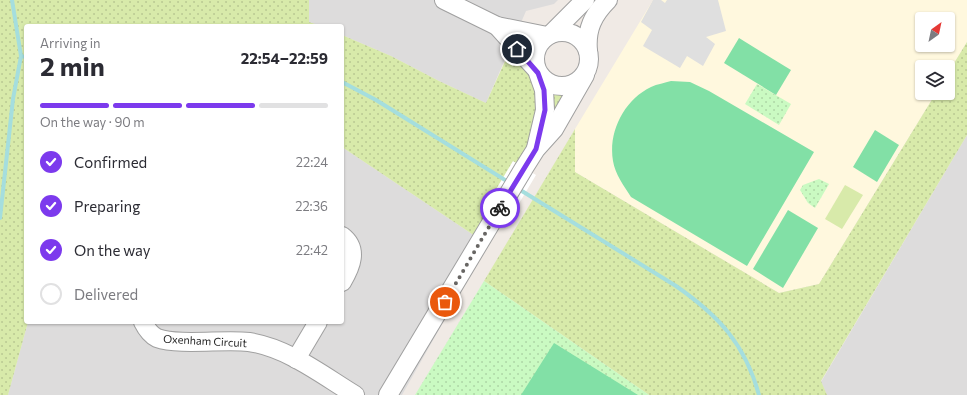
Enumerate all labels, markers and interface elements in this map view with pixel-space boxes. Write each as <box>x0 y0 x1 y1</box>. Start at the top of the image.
north arrow <box>915 12 955 52</box>
map controls <box>915 12 955 100</box>
pin <box>500 32 534 66</box>
text: Arriving in <box>40 35 100 51</box>
icon: home <box>506 38 528 60</box>
text: 22:54–22:59 <box>241 49 328 67</box>
text: 2 min <box>40 50 105 81</box>
button: layers <box>915 60 955 100</box>
text: On the way · 90 m <box>40 114 145 130</box>
icon: check <box>40 151 62 173</box>
text: Confirmed <box>74 153 147 171</box>
text: 22:24 <box>296 154 328 170</box>
courier <box>480 188 520 228</box>
icon: check <box>40 195 62 217</box>
text: Preparing <box>74 197 140 215</box>
icon: bike <box>489 197 511 219</box>
text: 22:36 <box>295 198 328 214</box>
icon: check <box>40 239 62 261</box>
text: On the way <box>74 241 151 259</box>
text: 22:42 <box>296 242 328 258</box>
text: Delivered <box>74 285 138 303</box>
pin <box>428 285 462 319</box>
icon: bag <box>434 291 456 313</box>
street label: Oxenham Circuit <box>163 332 248 349</box>

